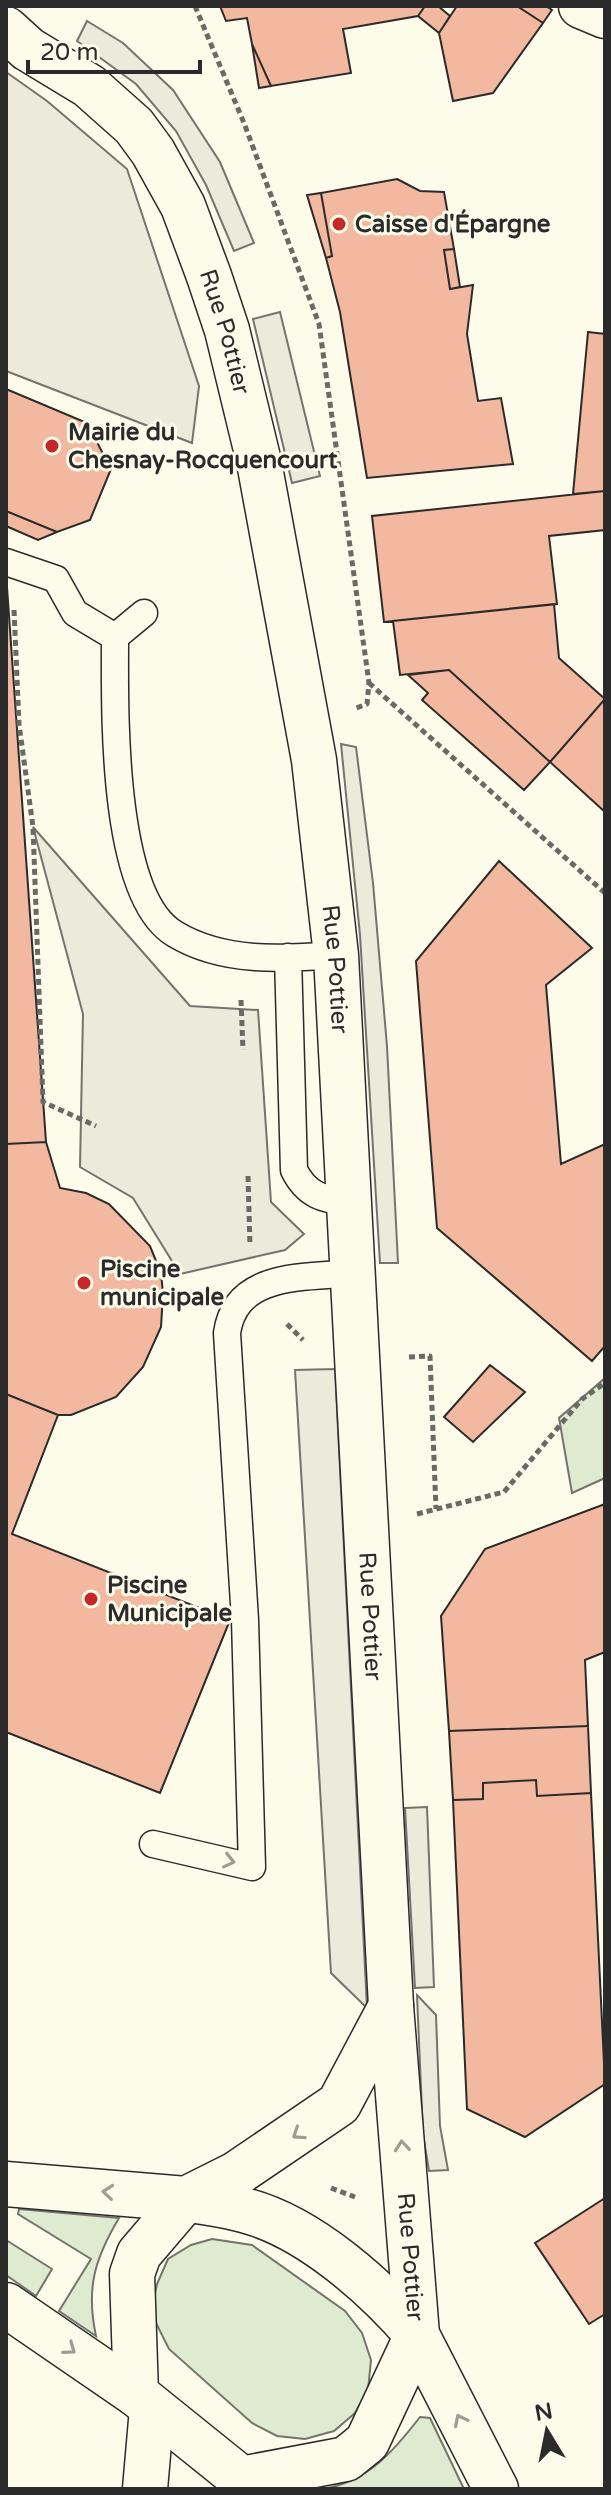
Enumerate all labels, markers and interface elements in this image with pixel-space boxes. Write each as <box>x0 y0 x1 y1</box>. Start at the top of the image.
scale bar <box>28 24 200 74</box>
text: 20 m <box>40 38 98 67</box>
place label: Caisse d'Épargne <box>355 209 551 239</box>
marker: Caisse d'Épargne <box>330 215 348 233</box>
street label: Rue Pottier <box>193 265 257 398</box>
place label: Mairie du Chesnay-Rocquencourt <box>68 418 338 475</box>
marker: Mairie du Chesnay-Rocquencourt <box>43 437 61 455</box>
street label: Rue Pottier <box>316 903 355 1035</box>
place label: Piscine municipale <box>100 1255 225 1312</box>
marker: Piscine municipale <box>75 1274 93 1292</box>
street label: Rue Pottier <box>353 1551 388 1682</box>
place label: Piscine Municipale <box>107 1571 232 1628</box>
marker: Piscine Municipale <box>82 1590 100 1608</box>
one-way arrow <box>222 1852 235 1869</box>
one-way arrow <box>293 2125 307 2140</box>
one-way arrow <box>394 2139 411 2152</box>
one-way arrow <box>101 2184 114 2201</box>
street label: Rue Pottier <box>391 2191 430 2323</box>
one-way arrow <box>62 2340 76 2354</box>
north arrow <box>507 2391 587 2471</box>
text: N <box>533 2398 555 2427</box>
one-way arrow <box>454 2413 469 2428</box>

